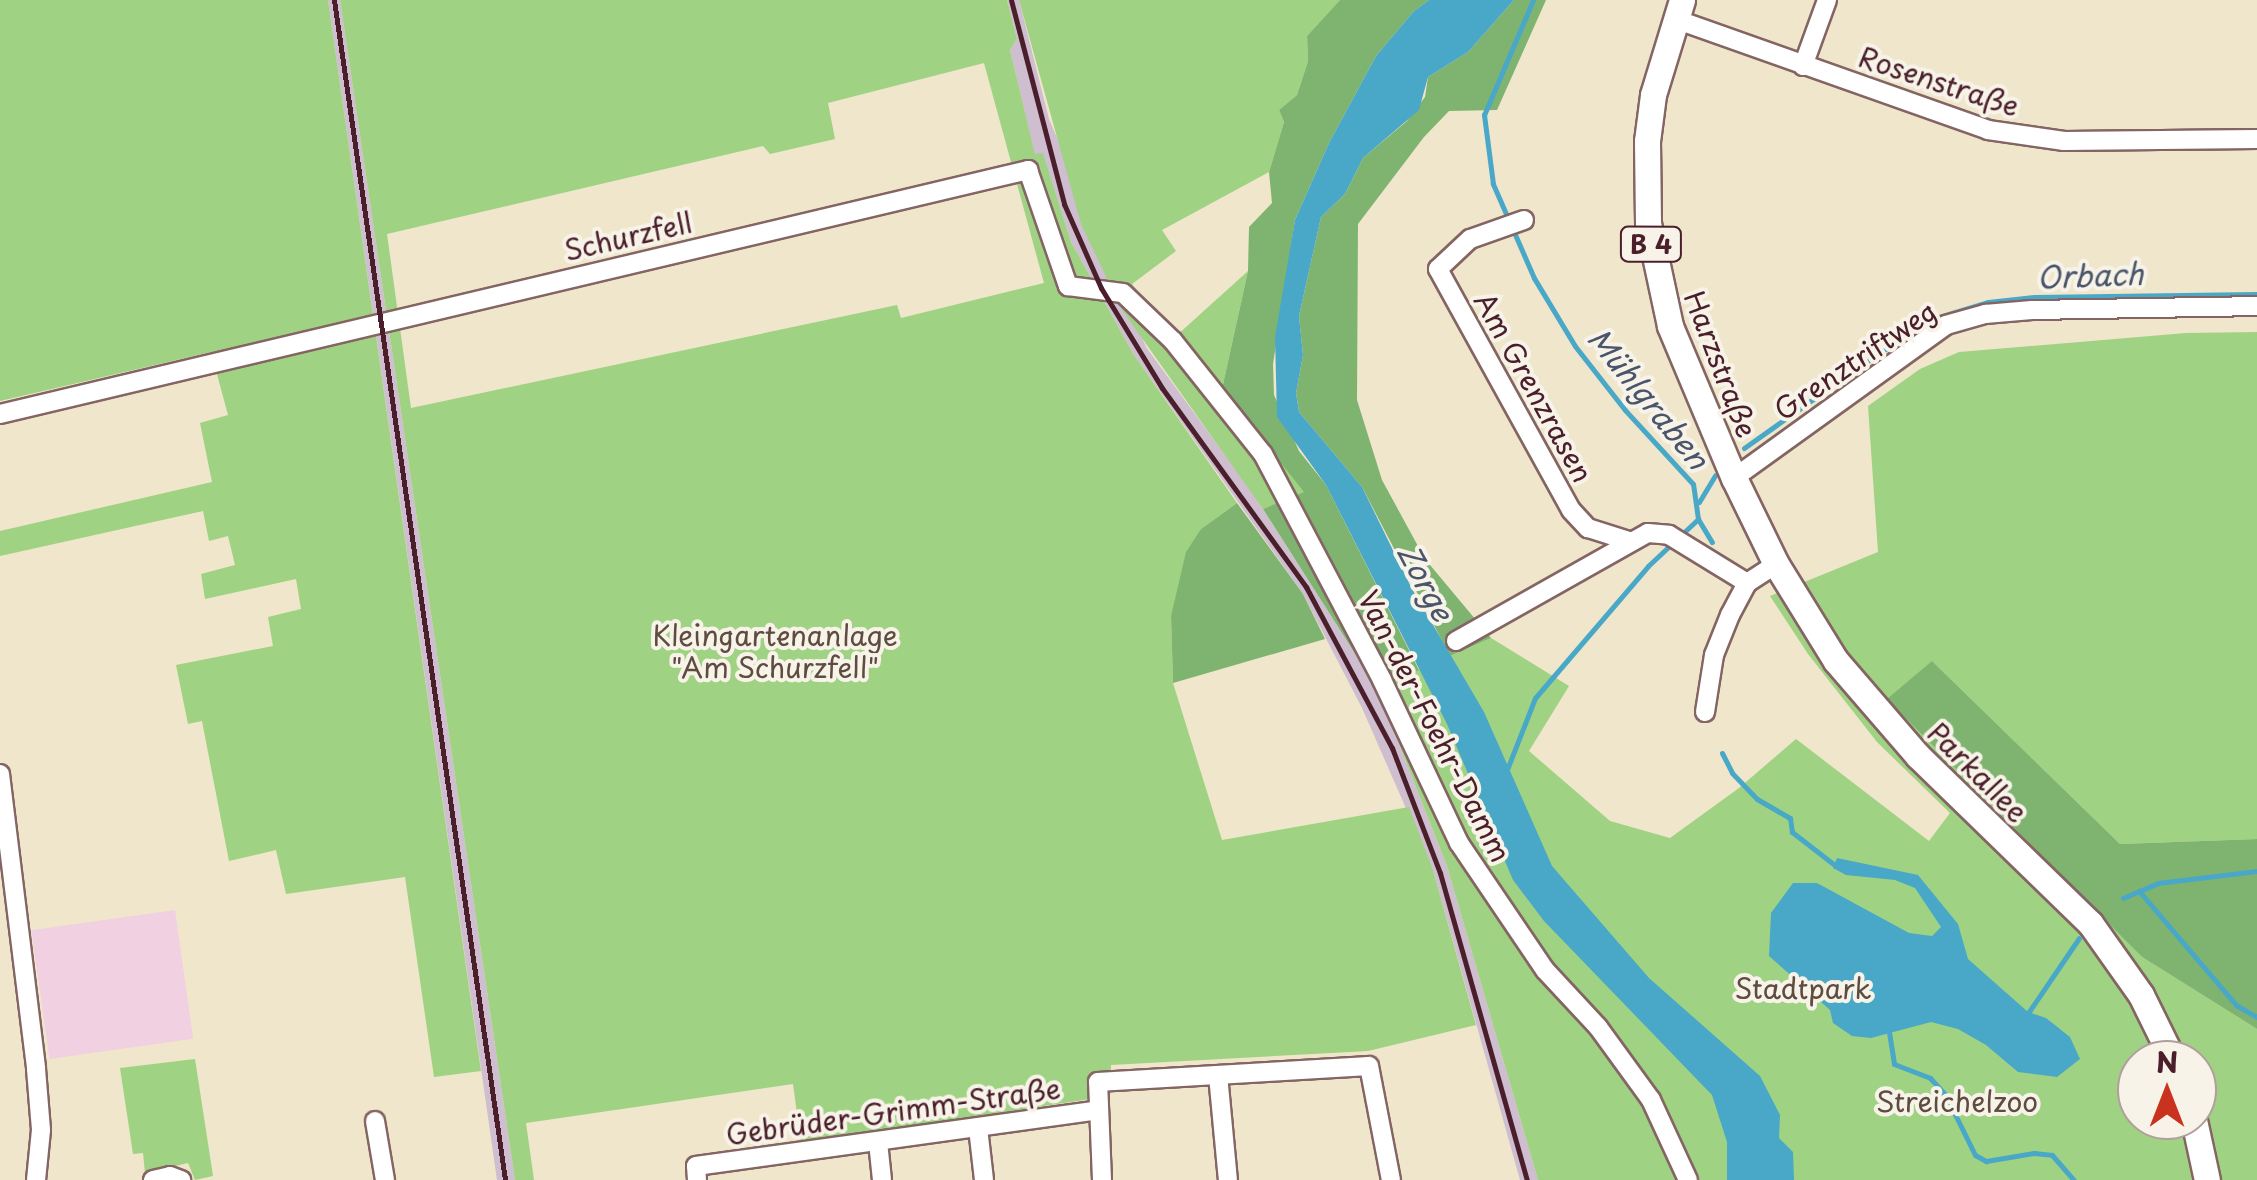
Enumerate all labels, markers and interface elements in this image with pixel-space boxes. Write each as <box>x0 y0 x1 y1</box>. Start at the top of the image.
street label: Rosenstraße <box>1855 39 2023 123</box>
street label: Schurzfell <box>561 205 695 267</box>
road number: B 4 <box>1618 224 1684 264</box>
water label: Orbach <box>2036 255 2144 295</box>
street label: Am Grenzrasen <box>1467 285 1601 489</box>
street label: Harzstraße <box>1678 286 1764 442</box>
street label: Grenztriftweg <box>1768 293 1942 427</box>
water label: Mühlgraben <box>1581 320 1717 476</box>
water label: Zorge <box>1391 537 1461 627</box>
street label: Van-der-Foehr-Damm <box>1352 585 1518 867</box>
park label: Kleingartenanlage "Am Schurzfell" <box>652 618 898 684</box>
street label: Parkallee <box>1921 715 2035 829</box>
park label: Stadtpark <box>1734 971 1872 1005</box>
north arrow <box>2117 1040 2217 1140</box>
text: N <box>2156 1040 2178 1083</box>
street label: Gebrüder-Grimm-Straße <box>724 1071 1062 1151</box>
park label: Streichelzoo <box>1876 1084 2038 1118</box>

